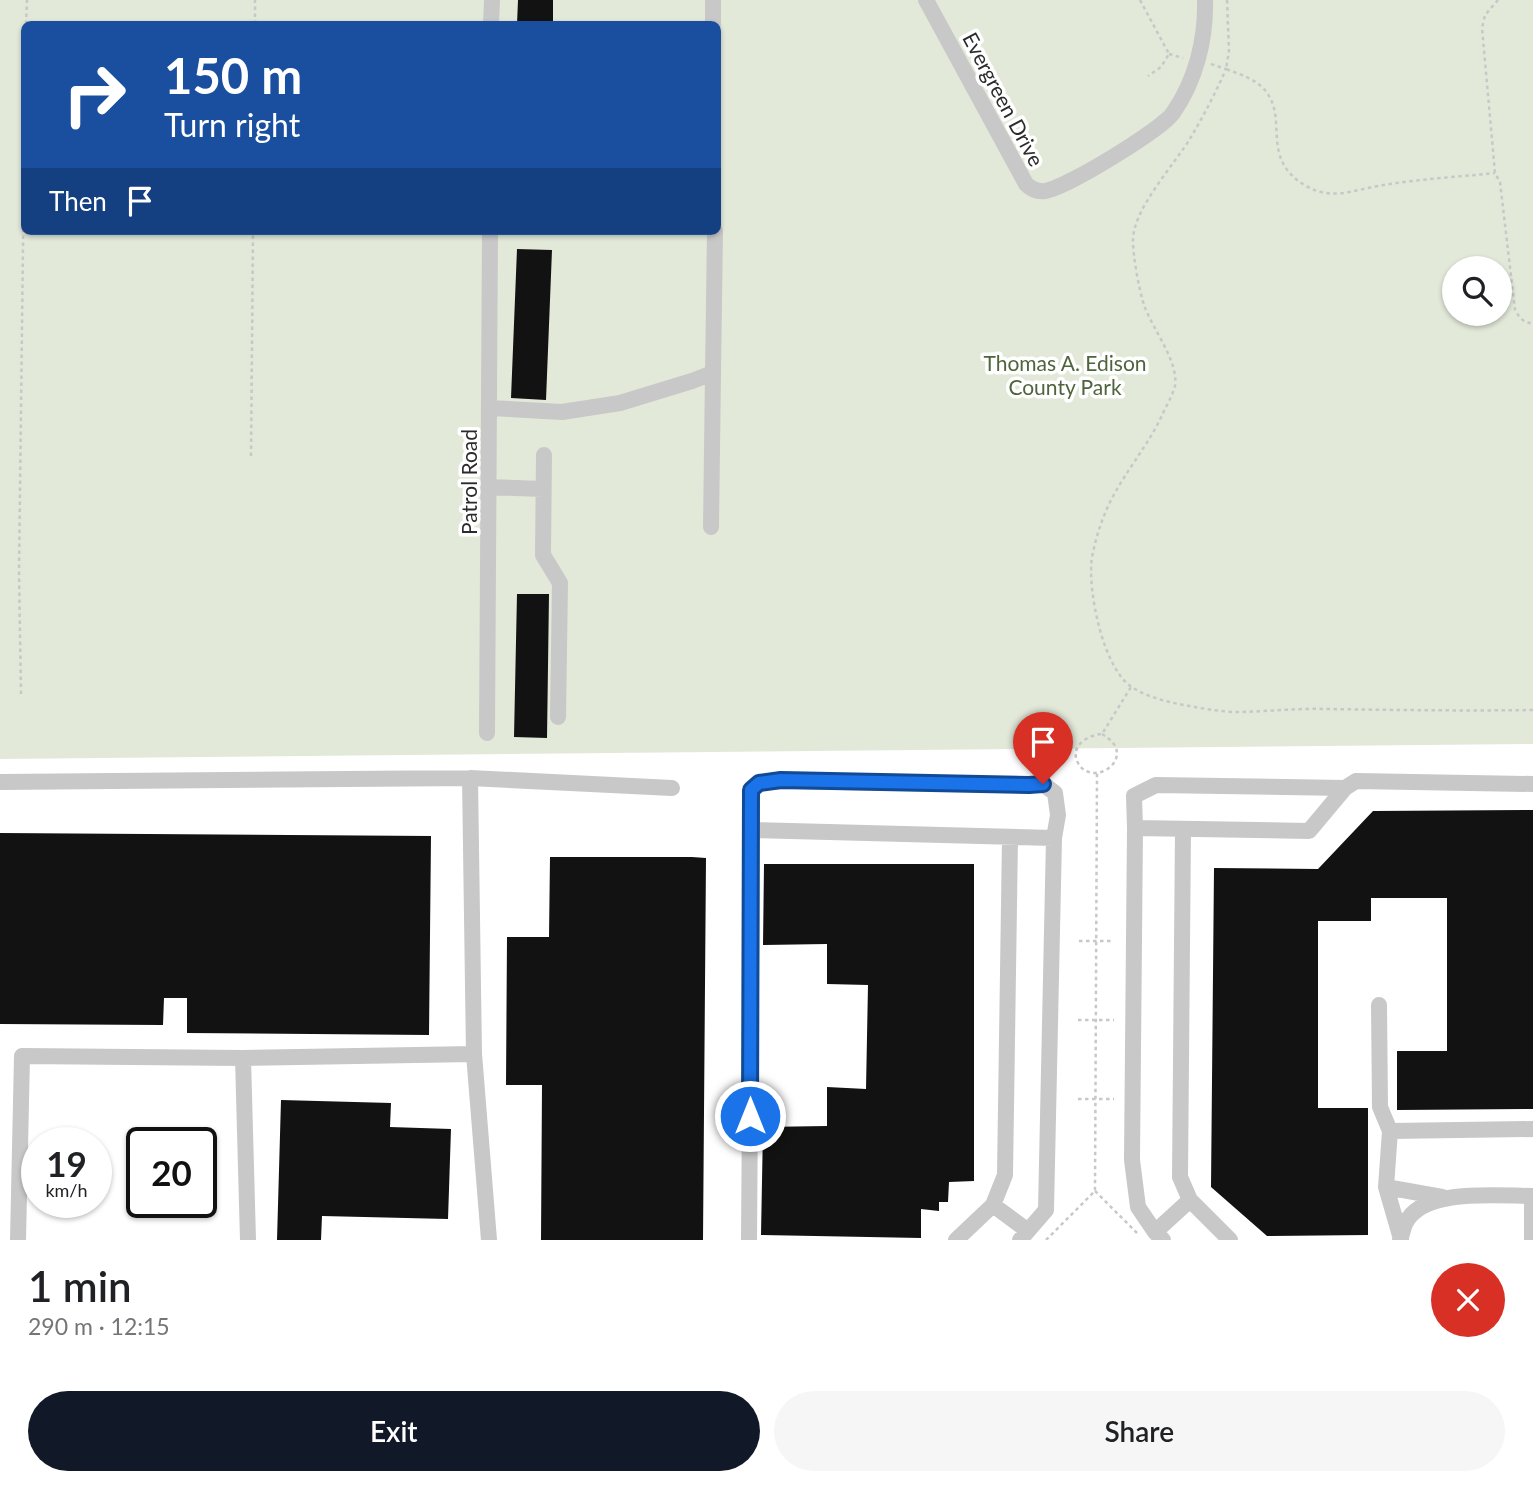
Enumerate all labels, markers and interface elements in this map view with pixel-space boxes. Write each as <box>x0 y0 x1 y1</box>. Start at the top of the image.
street label: Evergreen Drive <box>958 28 1050 170</box>
text: 150 m <box>164 46 302 104</box>
icon: right <box>49 49 140 140</box>
text: Turn right <box>164 105 300 144</box>
icon: arrive <box>121 182 159 220</box>
text: Then <box>49 185 107 217</box>
map controls <box>1442 256 1512 326</box>
button: search <box>1442 256 1512 326</box>
park label: Thomas A. Edison County Park <box>983 350 1147 399</box>
street label: Patrol Road <box>456 429 481 535</box>
pin <box>1013 712 1073 784</box>
icon: arrive <box>1024 723 1062 761</box>
position arrow <box>713 1079 787 1153</box>
speed limit sign: 20 <box>126 1127 217 1218</box>
text: 19 <box>46 1142 87 1184</box>
text: km/h <box>45 1179 88 1201</box>
text: 1 min <box>28 1261 132 1311</box>
button: close <box>1431 1263 1505 1337</box>
text: 290 m · 12:15 <box>28 1312 170 1340</box>
button: Exit <box>28 1391 760 1471</box>
button: Share <box>774 1391 1505 1471</box>

